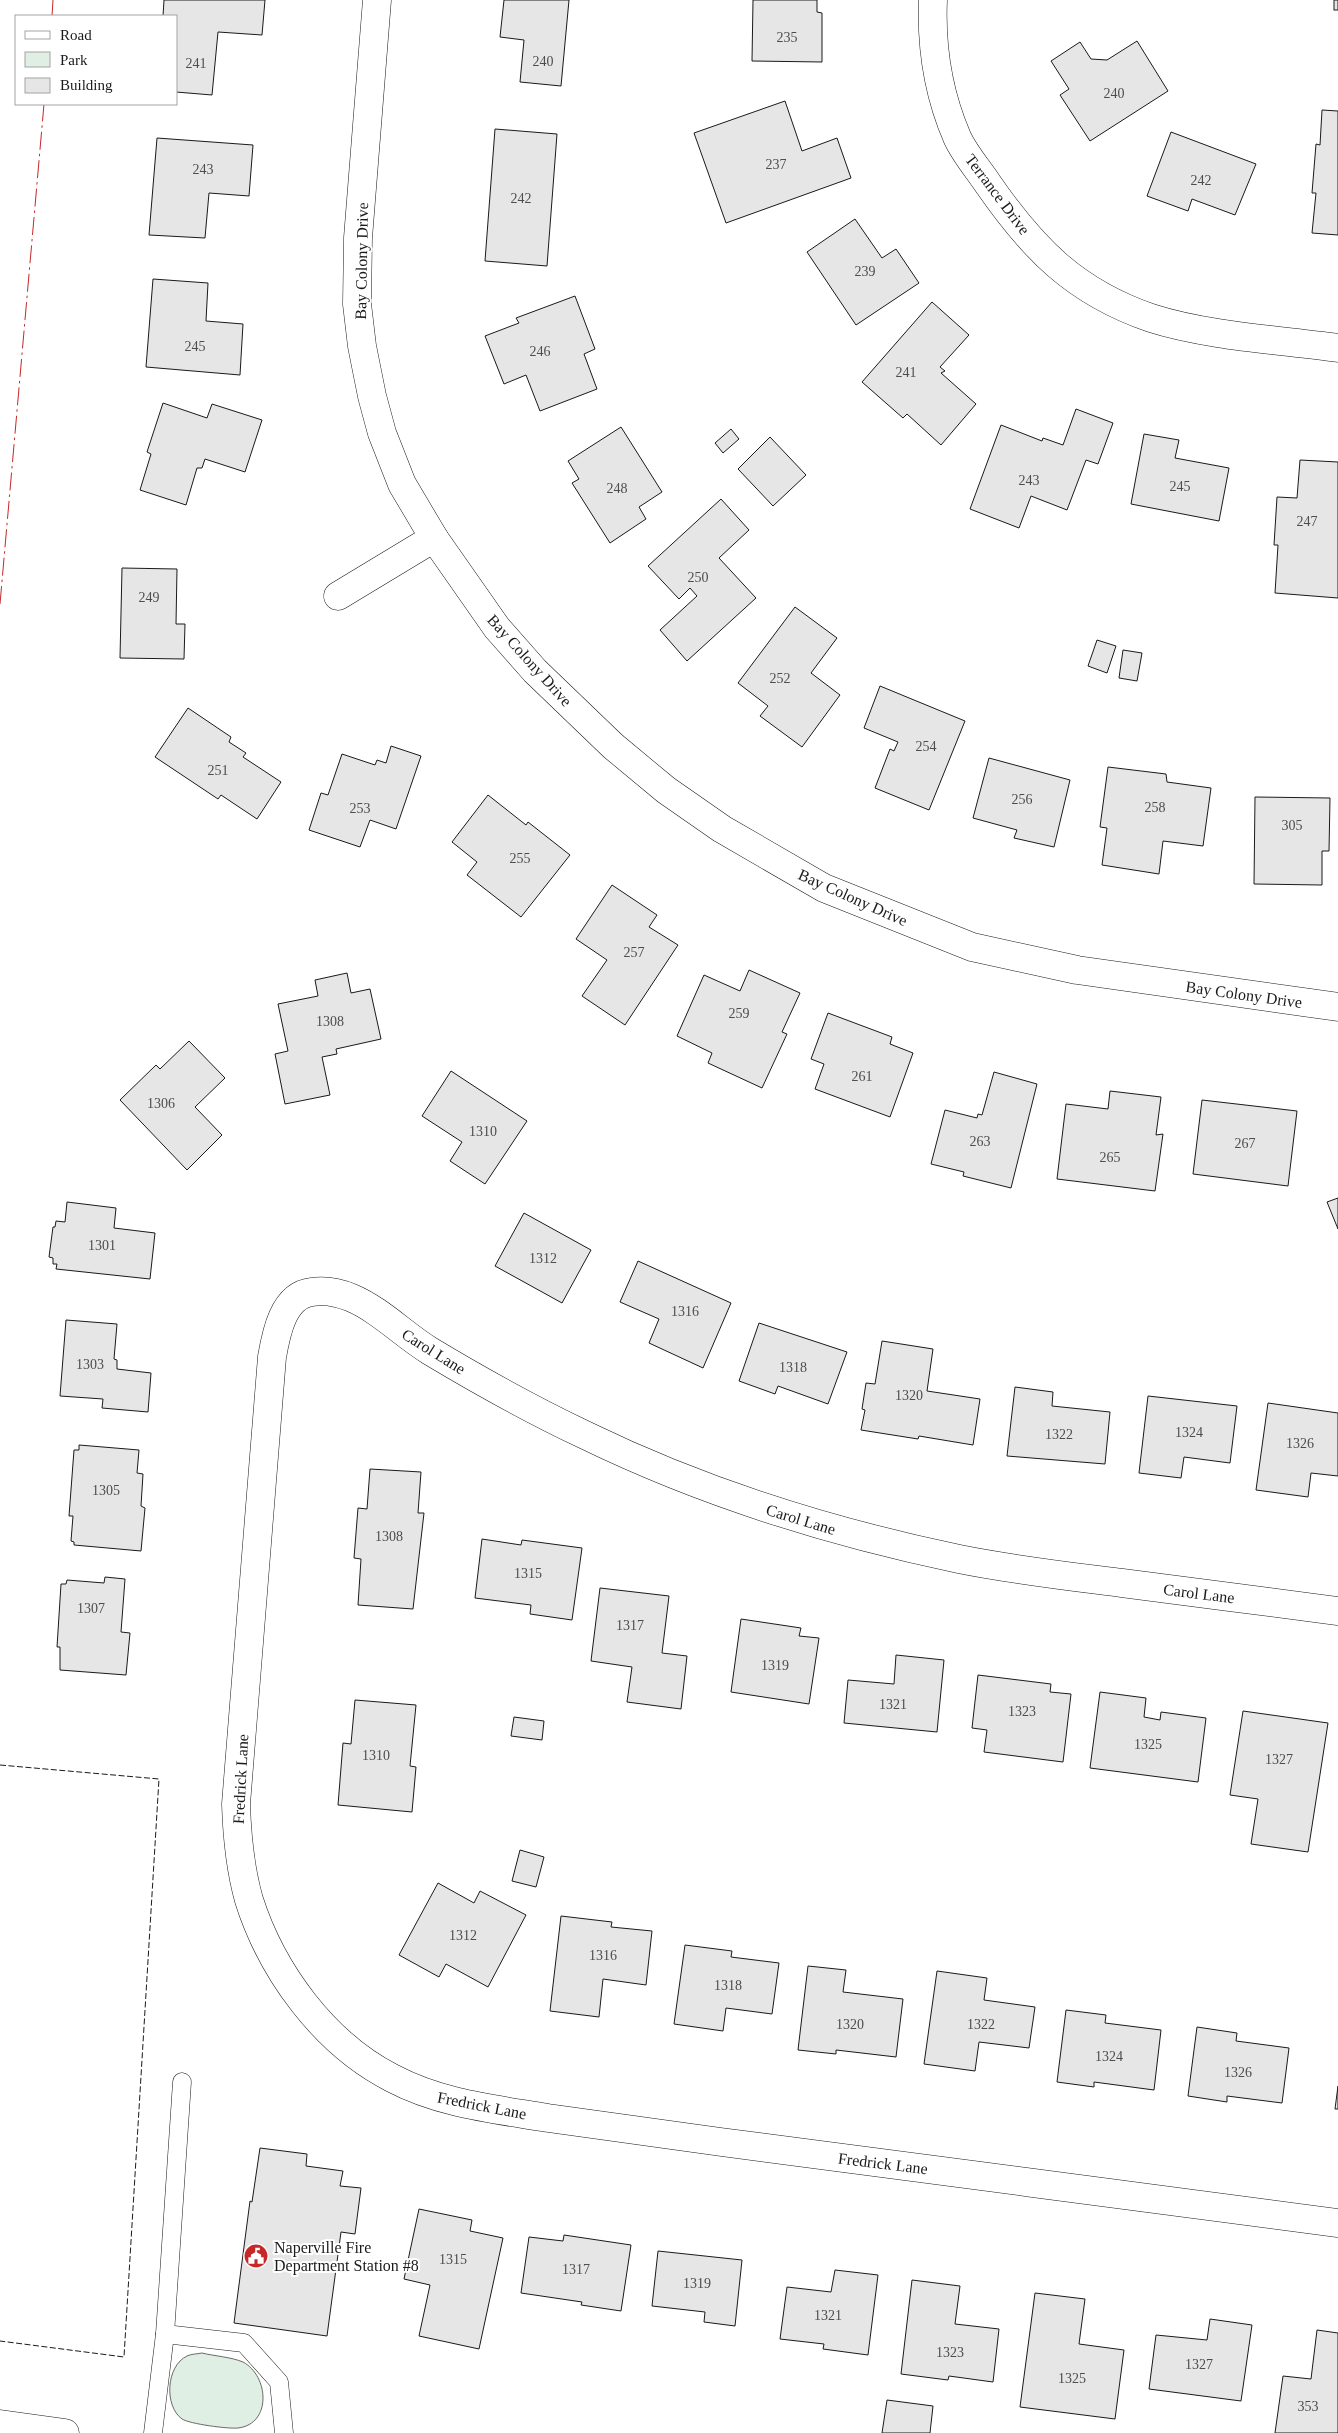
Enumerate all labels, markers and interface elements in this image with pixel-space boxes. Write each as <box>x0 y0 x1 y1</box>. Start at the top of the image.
legend <box>15 15 178 105</box>
text: Road <box>60 27 92 43</box>
house number: 235 <box>777 30 798 45</box>
text: Park <box>60 52 88 68</box>
house number: 240 <box>533 54 554 69</box>
house number: 241 <box>186 56 207 71</box>
text: Building <box>60 77 113 93</box>
house number: 240 <box>1104 86 1125 101</box>
street label: Terrance Drive <box>962 151 1033 238</box>
house number: 237 <box>766 157 787 172</box>
house number: 243 <box>193 162 214 177</box>
house number: 242 <box>1191 173 1212 188</box>
house number: 242 <box>511 191 532 206</box>
street label: Bay Colony Drive <box>352 202 372 320</box>
house number: 239 <box>855 264 876 279</box>
house number: 245 <box>185 339 206 354</box>
house number: 246 <box>530 344 551 359</box>
house number: 241 <box>896 365 917 380</box>
house number: 243 <box>1019 473 1040 488</box>
house number: 245 <box>1170 479 1191 494</box>
house number: 248 <box>607 481 628 496</box>
house number: 247 <box>1297 514 1318 529</box>
house number: 250 <box>688 570 709 585</box>
house number: 249 <box>139 590 160 605</box>
street label: Bay Colony Drive <box>483 611 575 710</box>
house number: 252 <box>770 671 791 686</box>
house number: 254 <box>916 739 937 754</box>
house number: 251 <box>208 763 229 778</box>
house number: 256 <box>1012 792 1033 807</box>
house number: 258 <box>1145 800 1166 815</box>
house number: 253 <box>350 801 371 816</box>
house number: 305 <box>1282 818 1303 833</box>
house number: 255 <box>510 851 531 866</box>
street label: Bay Colony Drive <box>795 866 910 930</box>
house number: 257 <box>624 945 645 960</box>
street label: Bay Colony Drive <box>1185 978 1303 1012</box>
house number: 259 <box>729 1006 750 1021</box>
house number: 1308 <box>316 1014 344 1029</box>
house number: 261 <box>852 1069 873 1084</box>
house number: 1306 <box>147 1096 175 1111</box>
house number: 1310 <box>469 1124 497 1139</box>
house number: 263 <box>970 1134 991 1149</box>
house number: 267 <box>1235 1136 1256 1151</box>
house number: 265 <box>1100 1150 1121 1165</box>
house number: 1301 <box>88 1238 116 1253</box>
house number: 1312 <box>529 1251 557 1266</box>
house number: 1316 <box>671 1304 699 1319</box>
street label: Carol Lane <box>399 1325 469 1378</box>
house number: 1303 <box>76 1357 104 1372</box>
house number: 1318 <box>779 1360 807 1375</box>
house number: 1320 <box>895 1388 923 1403</box>
house number: 1324 <box>1175 1425 1203 1440</box>
house number: 1322 <box>1045 1427 1073 1442</box>
house number: 1326 <box>1286 1436 1314 1451</box>
house number: 1305 <box>92 1483 120 1498</box>
street label: Carol Lane <box>764 1501 838 1538</box>
house number: 1308 <box>375 1529 403 1544</box>
house number: 1315 <box>514 1566 542 1581</box>
street label: Carol Lane <box>1162 1581 1235 1606</box>
house number: 1307 <box>77 1601 105 1616</box>
house number: 1317 <box>616 1618 644 1633</box>
house number: 1319 <box>761 1658 789 1673</box>
house number: 1321 <box>879 1697 907 1712</box>
house number: 1323 <box>1008 1704 1036 1719</box>
street label: Fredrick Lane <box>230 1734 251 1825</box>
house number: 1325 <box>1134 1737 1162 1752</box>
house number: 1310 <box>362 1748 390 1763</box>
house number: 1327 <box>1265 1752 1293 1767</box>
house number: 1312 <box>449 1928 477 1943</box>
house number: 1316 <box>589 1948 617 1963</box>
house number: 1318 <box>714 1978 742 1993</box>
house number: 1320 <box>836 2017 864 2032</box>
house number: 1322 <box>967 2017 995 2032</box>
house number: 1324 <box>1095 2049 1123 2064</box>
house number: 1326 <box>1224 2065 1252 2080</box>
street label: Fredrick Lane <box>436 2089 528 2122</box>
street label: Fredrick Lane <box>837 2150 929 2177</box>
place label: Naperville Fire Department Station #8 <box>274 2239 419 2275</box>
public building icon: Naperville Fire Department Station #8 <box>243 2243 269 2269</box>
house number: 1315 <box>439 2252 467 2267</box>
house number: 1317 <box>562 2262 590 2277</box>
house number: 1319 <box>683 2276 711 2291</box>
house number: 1321 <box>814 2308 842 2323</box>
house number: 1323 <box>936 2345 964 2360</box>
house number: 1327 <box>1185 2357 1213 2372</box>
house number: 1325 <box>1058 2371 1086 2386</box>
house number: 353 <box>1298 2399 1319 2414</box>

